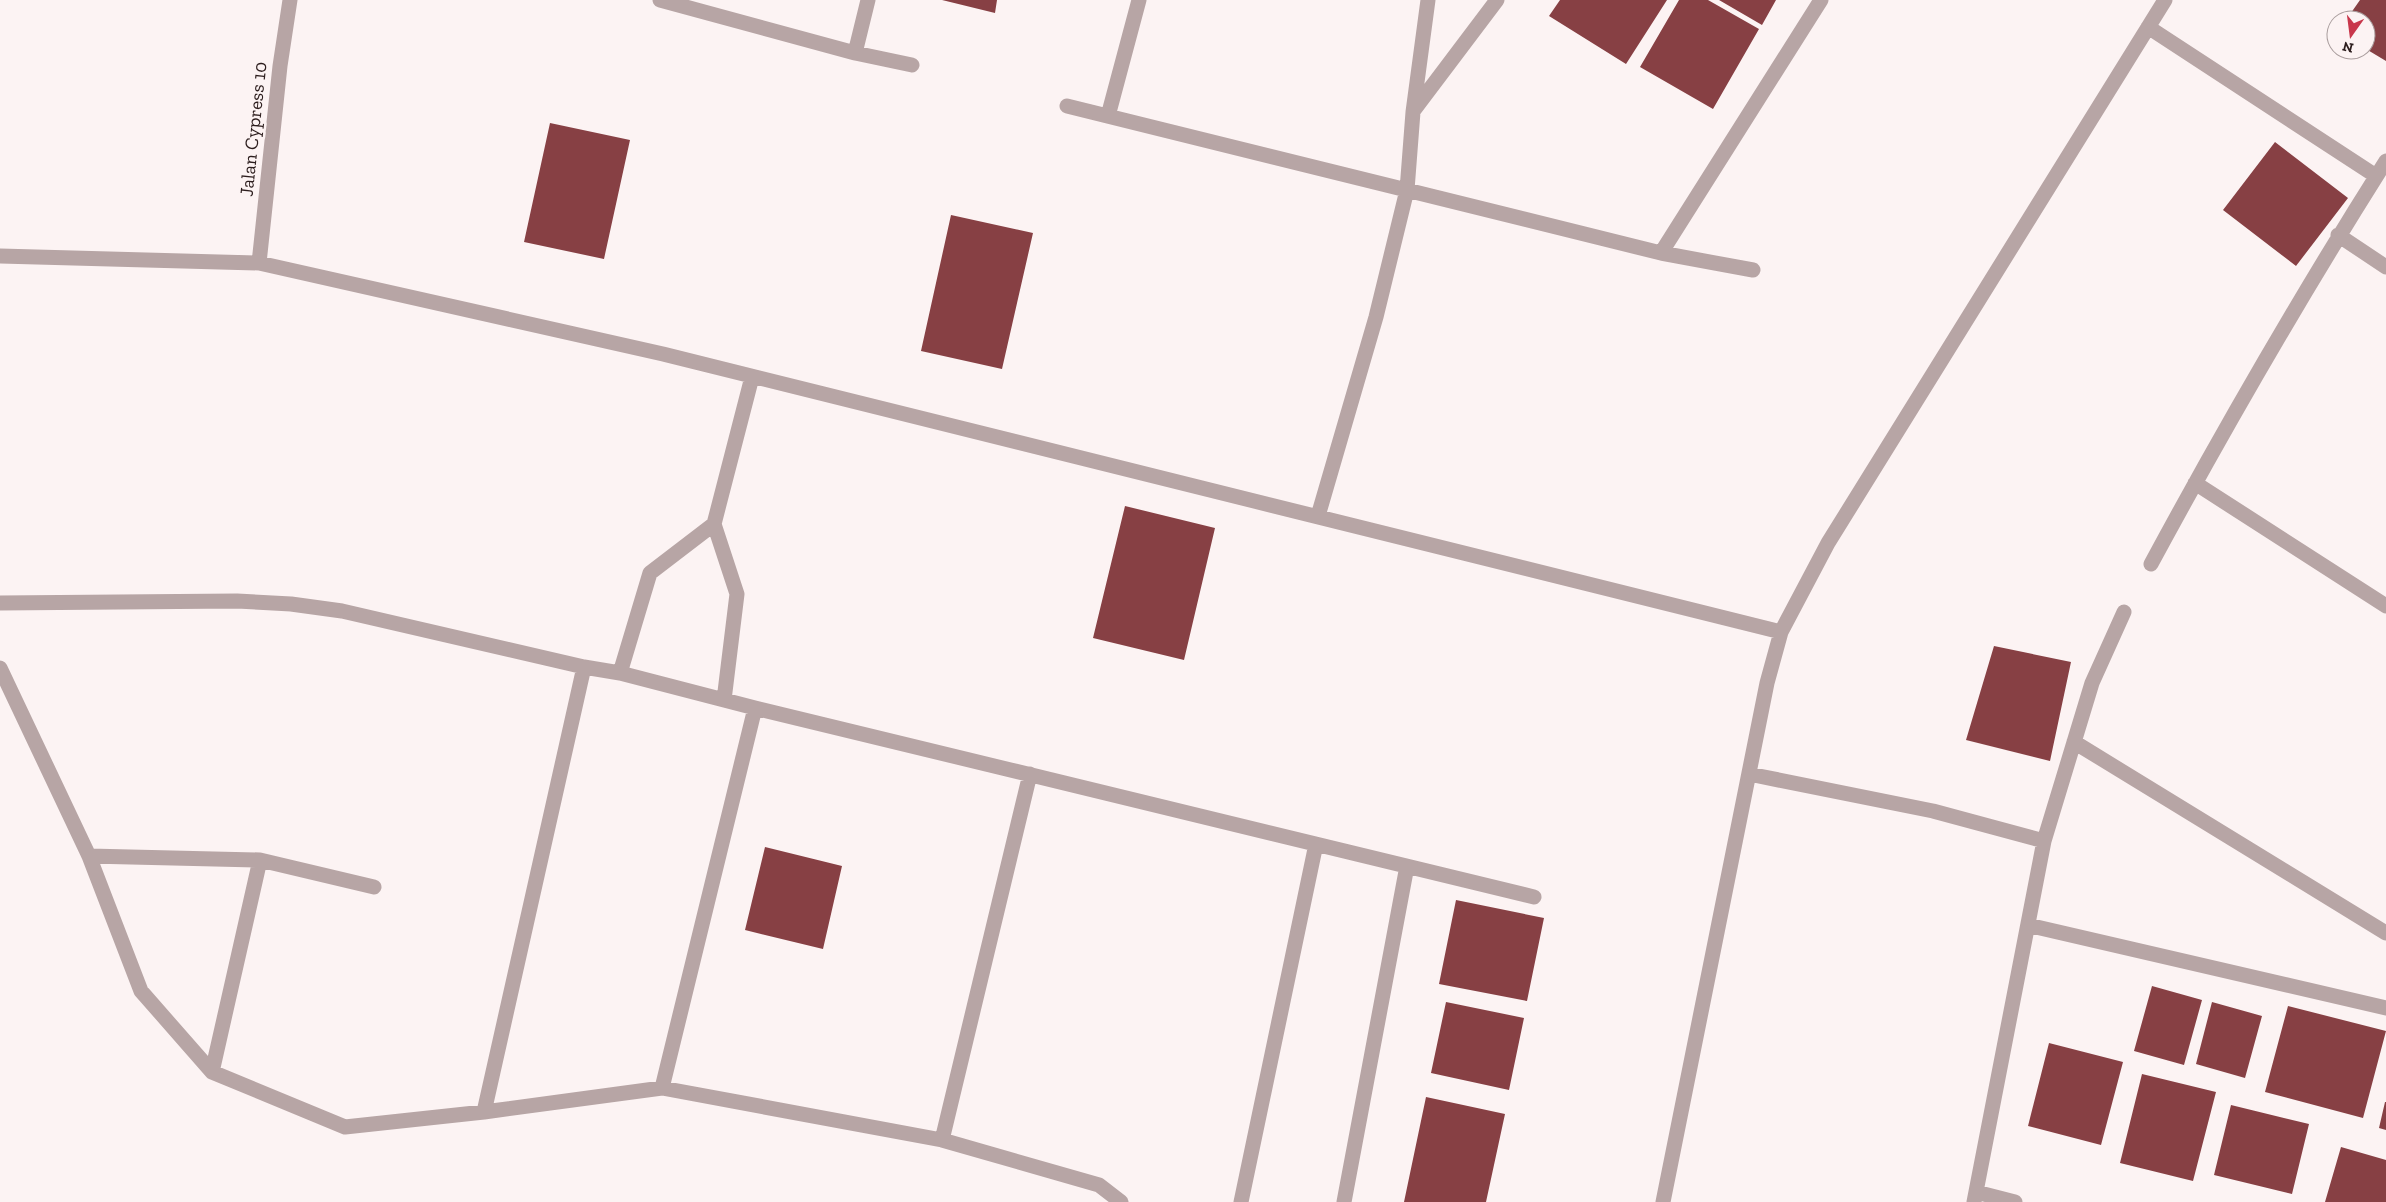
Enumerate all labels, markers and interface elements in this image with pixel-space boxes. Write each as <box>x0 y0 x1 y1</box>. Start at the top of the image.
north arrow <box>2326 10 2376 60</box>
text: N <box>2340 38 2355 57</box>
street label: Jalan Cypress 10 <box>234 60 272 197</box>

